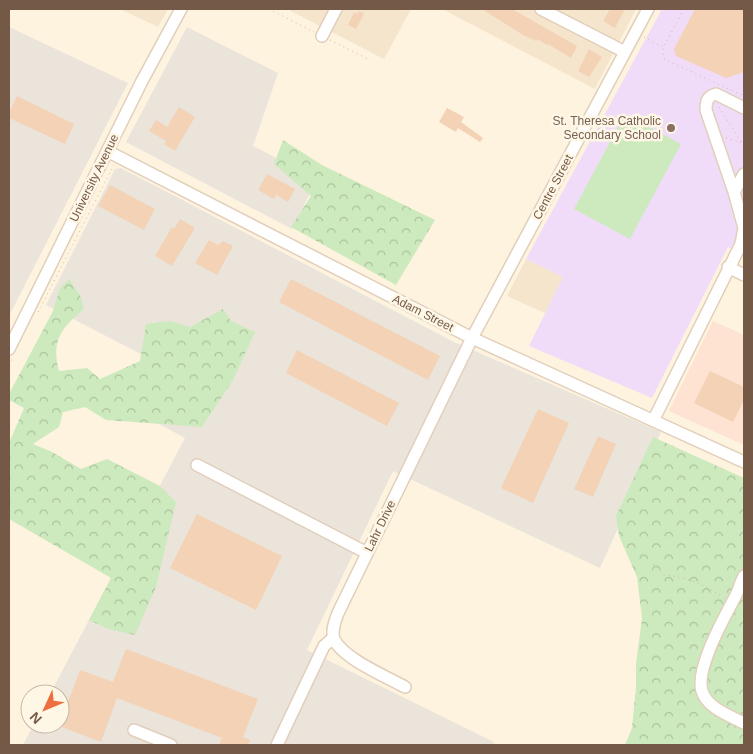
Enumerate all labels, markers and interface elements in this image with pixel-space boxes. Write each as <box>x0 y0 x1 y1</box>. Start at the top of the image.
place label: St. Theresa Catholic Secondary School <box>553 114 661 142</box>
marker: St. Theresa Catholic Secondary School <box>665 122 677 134</box>
street label: University Avenue <box>67 132 121 224</box>
street label: Centre Street <box>530 152 576 222</box>
street label: Adam Street <box>390 292 456 335</box>
street label: Lahr Drive <box>362 498 399 554</box>
north arrow <box>20 684 70 734</box>
text: N <box>26 709 45 727</box>

